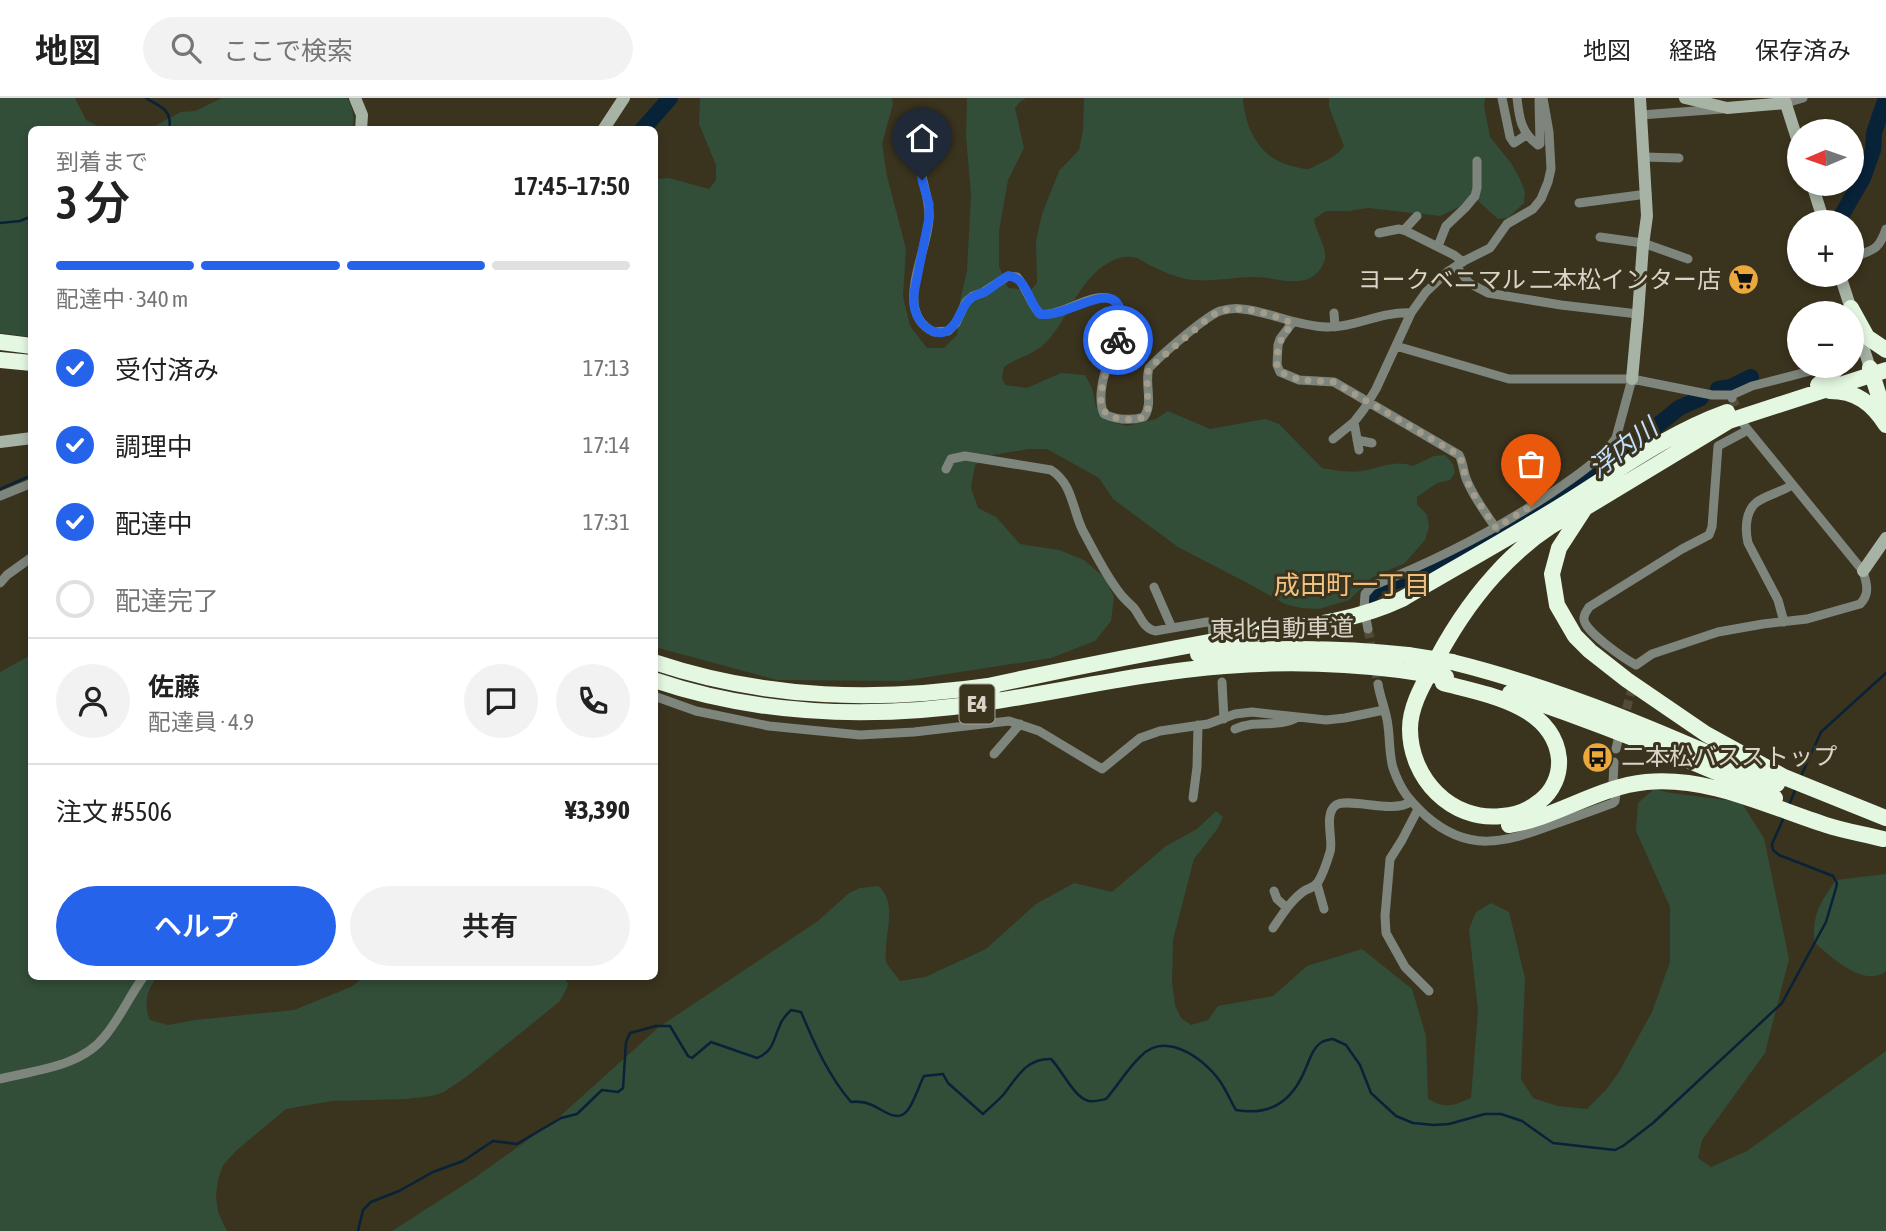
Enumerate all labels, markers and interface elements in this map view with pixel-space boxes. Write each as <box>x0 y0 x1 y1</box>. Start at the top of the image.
search box <box>143 17 633 80</box>
icon: search <box>167 29 205 67</box>
text: 地図 <box>35 31 101 69</box>
text: ここで検索 <box>223 36 353 66</box>
text: 地図 <box>1583 37 1631 64</box>
text: 経路 <box>1669 37 1717 64</box>
text: 保存済み <box>1755 37 1851 64</box>
pin <box>892 108 952 180</box>
icon: home <box>903 119 941 157</box>
north arrow <box>1787 119 1864 196</box>
map controls <box>1787 119 1864 378</box>
text: 到着まで <box>56 149 148 175</box>
text: 17:45–17:50 <box>514 171 630 201</box>
text: 3 分 <box>56 176 130 229</box>
button: + <box>1787 210 1864 287</box>
supermarket icon: ヨークベニマル 二本松インター店 <box>1727 263 1761 297</box>
place label: ヨークベニマル 二本松インター店 <box>1358 266 1721 293</box>
text: 配達中 · 340 m <box>56 286 188 312</box>
button: − <box>1787 301 1864 378</box>
courier <box>1083 305 1153 375</box>
icon: bike <box>1099 321 1137 359</box>
icon: check <box>56 349 94 387</box>
text: 受付済み <box>115 355 219 385</box>
text: 17:13 <box>583 355 630 381</box>
water label: 浮内川 <box>1583 411 1666 483</box>
icon: check <box>56 426 94 464</box>
text: 調理中 <box>115 432 193 462</box>
text: 17:14 <box>583 432 630 458</box>
pin <box>1501 434 1561 506</box>
icon: bag <box>1512 445 1550 483</box>
icon: check <box>56 503 94 541</box>
text: 配達中 <box>115 509 193 539</box>
text: 17:31 <box>583 509 630 535</box>
district label: 成田町一丁目 <box>1274 570 1430 600</box>
text: 配達完了 <box>115 586 219 616</box>
street label: 東北自動車道 <box>1210 614 1354 643</box>
button: person <box>56 664 130 738</box>
button: chat <box>464 664 538 738</box>
button: phone <box>556 664 630 738</box>
text: 佐藤 <box>148 672 200 702</box>
road number: E4 <box>960 684 995 724</box>
text: 配達員 · 4.9 <box>148 709 254 735</box>
bus stop icon: 二本松バスストップ <box>1581 740 1615 774</box>
place label: 二本松バスストップ <box>1621 743 1837 770</box>
text: ¥3,390 <box>565 795 630 825</box>
text: 注文 #5506 <box>56 797 172 827</box>
button: ヘルプ <box>56 886 336 966</box>
button: 共有 <box>350 886 630 966</box>

